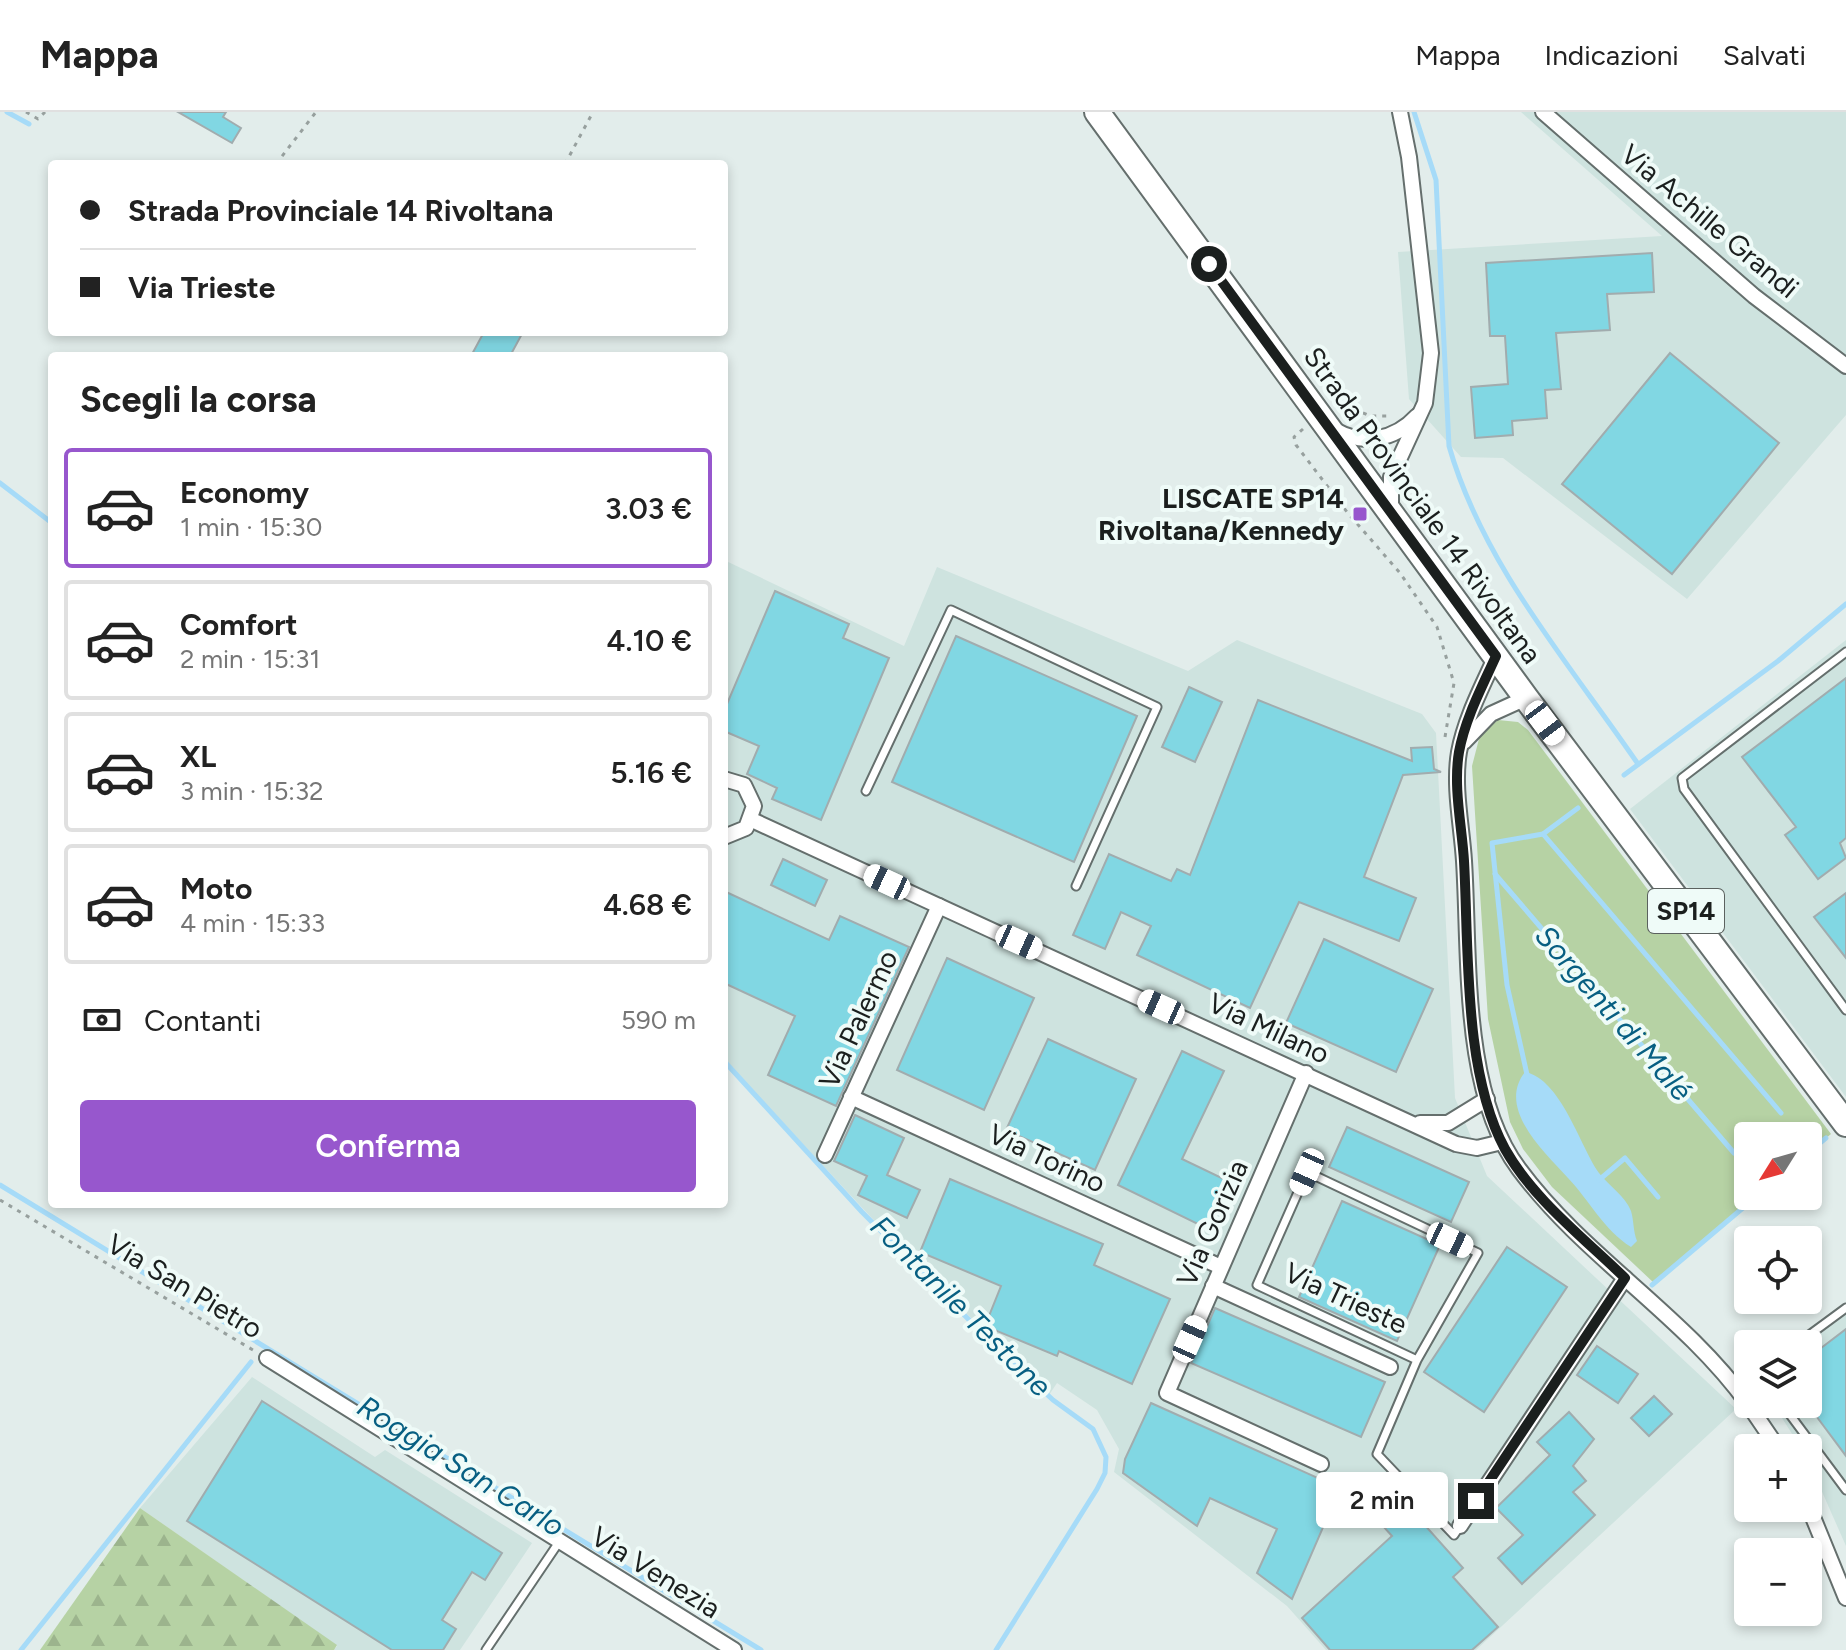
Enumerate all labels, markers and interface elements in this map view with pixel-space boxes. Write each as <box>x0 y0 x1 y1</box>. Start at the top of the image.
text: Mappa <box>40 32 159 78</box>
text: Mappa <box>1415 38 1501 72</box>
text: Indicazioni <box>1545 38 1679 72</box>
text: Salvati <box>1723 38 1806 72</box>
street label: Via Achille Grandi <box>1614 137 1806 305</box>
text: Strada Provinciale 14 Rivoltana <box>128 192 554 229</box>
route start <box>1191 246 1227 282</box>
text: Via Trieste <box>128 269 275 306</box>
street label: Strada Provinciale 14 Rivoltana <box>1297 340 1549 670</box>
text: Scegli la corsa <box>80 378 317 421</box>
icon: car <box>84 472 156 544</box>
text: Economy <box>180 474 309 511</box>
place label: LISCATE SP14 Rivoltana/Kennedy <box>1098 481 1345 547</box>
text: 3.03 € <box>605 490 692 527</box>
marker: LISCATE SP14 Rivoltana/Kennedy <box>1351 505 1369 523</box>
text: 1 min · 15:30 <box>180 511 322 543</box>
icon: car <box>84 604 156 676</box>
text: Comfort <box>180 606 298 643</box>
text: 4.10 € <box>607 622 692 659</box>
text: 2 min · 15:31 <box>180 643 320 675</box>
car <box>1521 697 1569 749</box>
icon: car <box>84 736 156 808</box>
text: XL <box>180 738 216 775</box>
text: 5.16 € <box>610 754 692 791</box>
text: 3 min · 15:32 <box>180 775 324 807</box>
car <box>860 861 914 903</box>
icon: car <box>84 868 156 940</box>
text: Moto <box>180 870 252 907</box>
text: 4.68 € <box>603 886 692 923</box>
road number: SP14 <box>1648 889 1724 933</box>
text: 4 min · 15:33 <box>180 907 325 939</box>
water label: Sorgenti di Malé <box>1528 918 1700 1108</box>
car <box>992 921 1046 963</box>
street label: Via Palermo <box>811 945 905 1093</box>
street label: Via Milano <box>1203 985 1335 1071</box>
car <box>1134 986 1188 1028</box>
icon: cash <box>80 998 124 1042</box>
text: Contanti <box>144 1002 261 1039</box>
text: 590 m <box>621 1004 696 1036</box>
button: Conferma <box>80 1100 696 1192</box>
street label: Via Torino <box>983 1116 1111 1200</box>
north arrow <box>1734 1122 1822 1210</box>
map controls <box>1734 1122 1822 1626</box>
car <box>1286 1145 1328 1199</box>
street label: Via Gorizia <box>1169 1154 1255 1292</box>
water label: Fontanile Testone <box>863 1208 1059 1404</box>
car <box>1423 1219 1477 1261</box>
street label: Via San Pietro <box>101 1226 269 1346</box>
button: locate <box>1734 1226 1822 1314</box>
street label: Via Trieste <box>1279 1255 1413 1341</box>
car <box>1169 1312 1211 1366</box>
button: layers <box>1734 1330 1822 1418</box>
water label: Roggia San Carlo <box>351 1387 571 1545</box>
button: + <box>1734 1434 1822 1522</box>
callout: 2 min <box>1316 1473 1448 1529</box>
route end <box>1458 1483 1494 1519</box>
text: 2 min <box>1350 1484 1414 1516</box>
street label: Via Venezia <box>585 1519 727 1625</box>
button: − <box>1734 1538 1822 1626</box>

